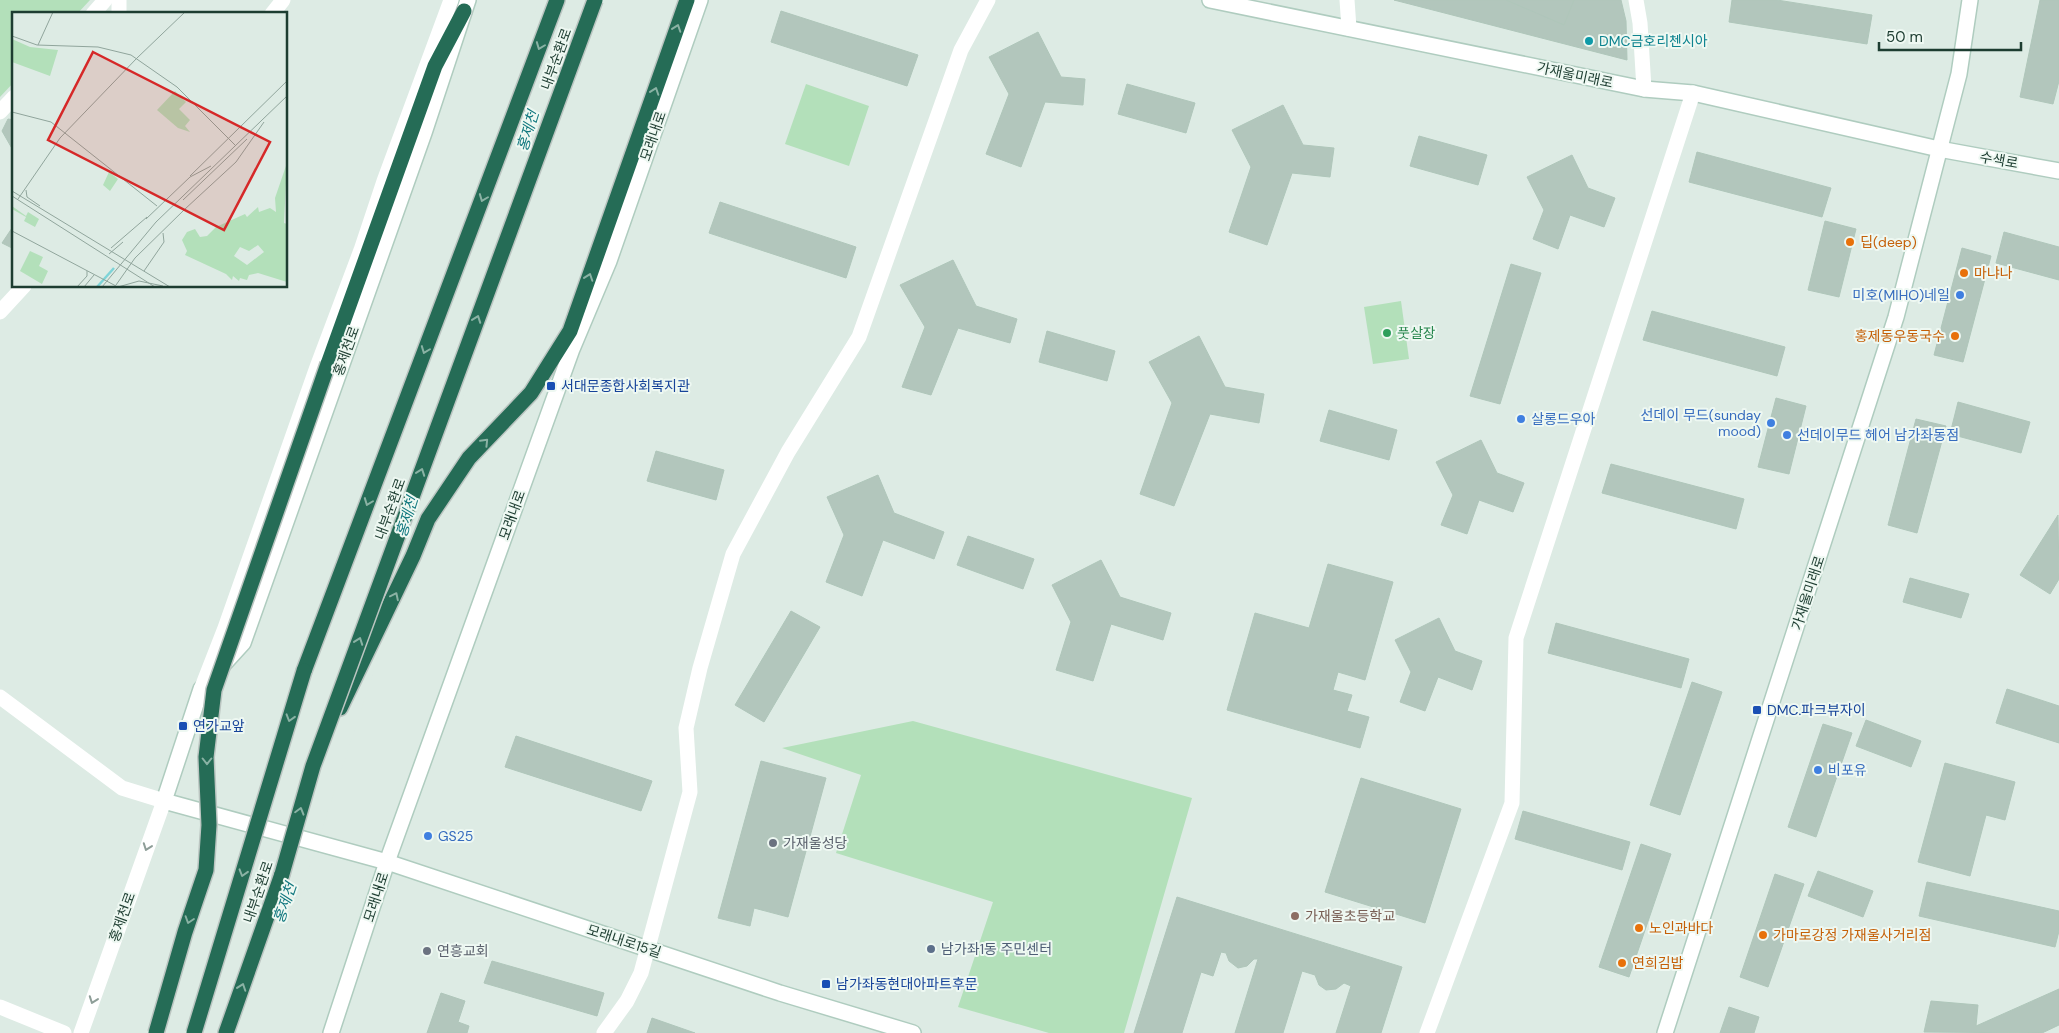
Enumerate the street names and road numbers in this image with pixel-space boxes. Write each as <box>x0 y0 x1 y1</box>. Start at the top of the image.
street label: 내부순환로 <box>537 26 576 92</box>
street label: 가재울미래로 <box>1535 58 1615 92</box>
street label: 모래내로 <box>636 109 670 163</box>
street label: 수색로 <box>1978 148 2020 172</box>
street label: 홍제천로 <box>329 324 363 378</box>
street label: 내부순환로 <box>371 476 410 542</box>
street label: 모래내로 <box>495 488 529 542</box>
street label: 가재울미래로 <box>1787 553 1829 633</box>
street label: 내부순환로 <box>239 859 277 925</box>
street label: 모래내로 <box>359 870 393 924</box>
street label: 홍제천로 <box>105 890 139 944</box>
street label: 모래내로15길 <box>584 920 664 962</box>

